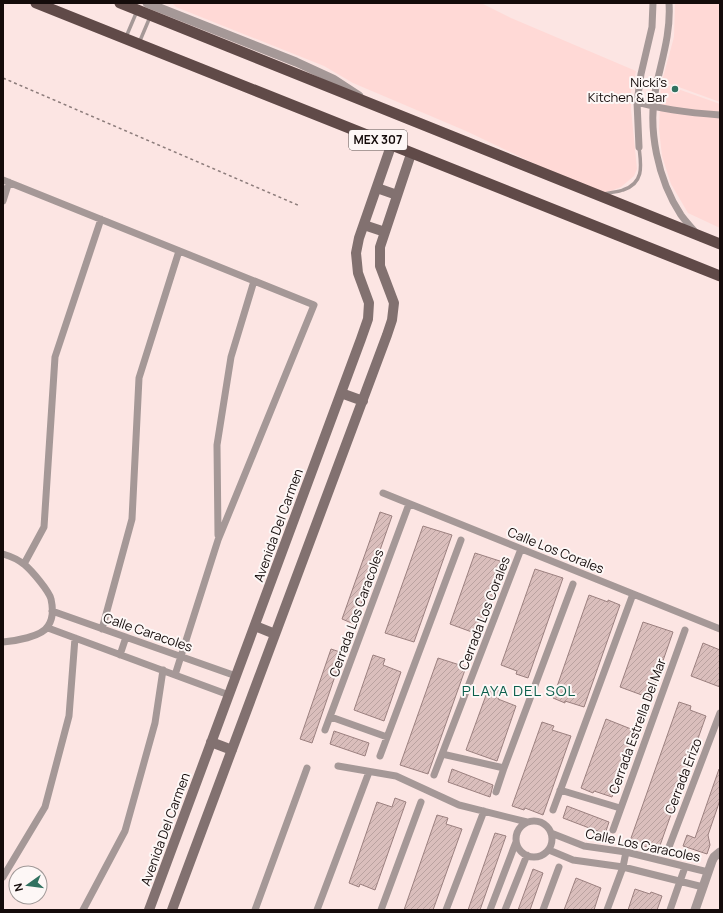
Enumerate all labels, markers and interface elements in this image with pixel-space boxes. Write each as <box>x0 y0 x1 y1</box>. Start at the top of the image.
place label: Nicki's Kitchen & Bar <box>588 73 667 106</box>
marker: Nicki's Kitchen & Bar <box>670 84 680 94</box>
road number: MEX 307 <box>349 130 407 150</box>
street label: Avenida Del Carmen <box>249 466 307 584</box>
street label: Calle Los Corales <box>505 522 607 578</box>
street label: Cerrada Los Caracoles <box>324 546 388 679</box>
street label: Cerrada Los Corales <box>454 553 514 672</box>
street label: Calle Caracoles <box>101 608 195 656</box>
street label: Cerrada Estrella Del Mar <box>604 655 670 796</box>
district label: PLAYA DEL SOL <box>462 680 576 701</box>
street label: Cerrada Erizo <box>660 735 706 817</box>
street label: Avenida Del Carmen <box>136 770 194 888</box>
street label: Calle Los Caracoles <box>584 824 702 866</box>
north arrow <box>8 865 48 905</box>
text: N <box>10 882 26 893</box>

